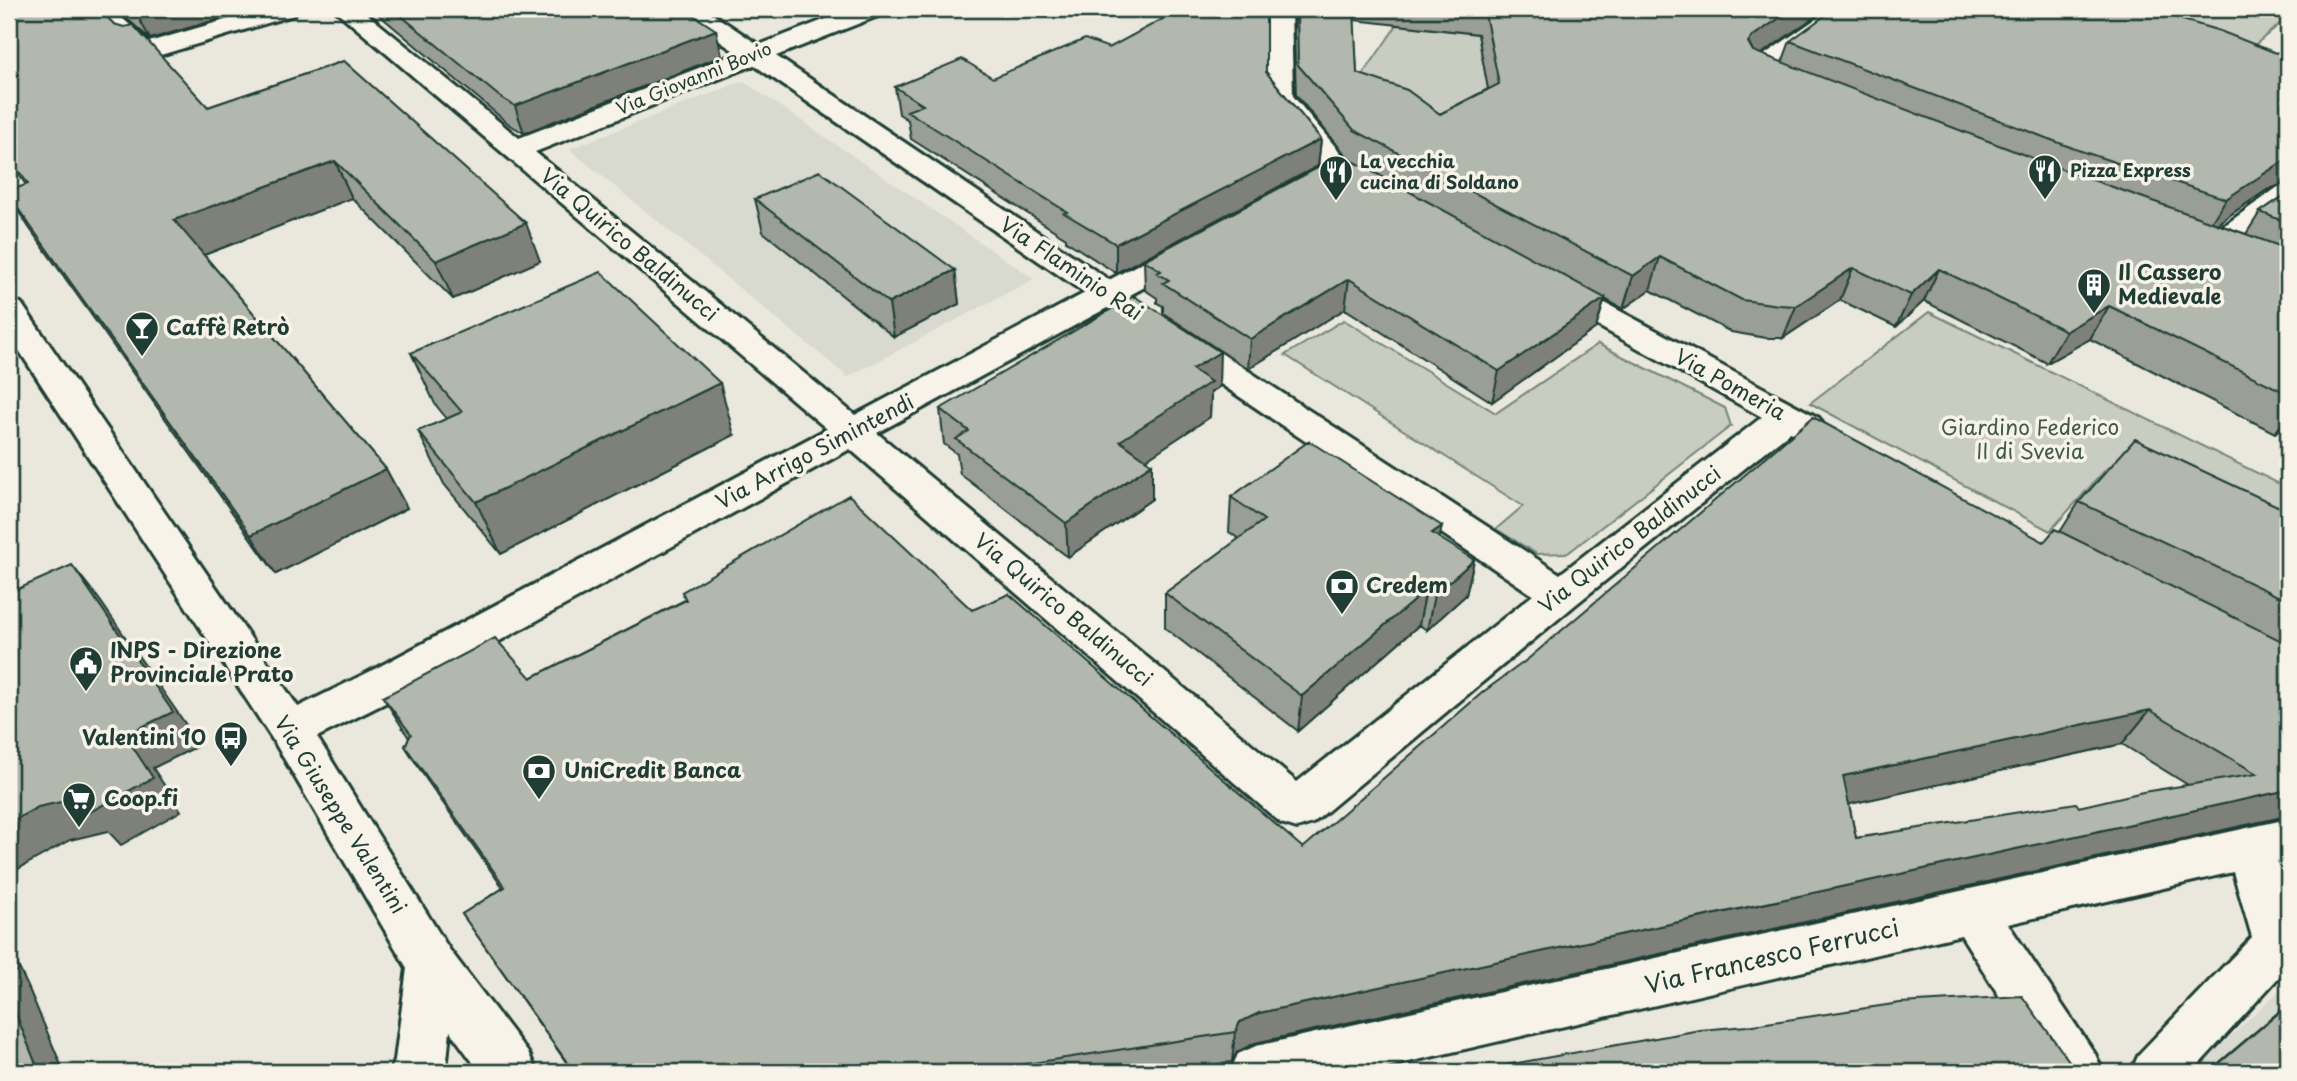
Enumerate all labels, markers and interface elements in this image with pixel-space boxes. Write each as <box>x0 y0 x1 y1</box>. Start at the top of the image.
street label: Via Giovanni Bovio <box>612 34 775 121</box>
place label: La vecchia cucina di Soldano <box>1360 147 1519 195</box>
restaurant icon: Pizza Express <box>2026 152 2064 201</box>
restaurant icon: La vecchia cucina di Soldano <box>1317 153 1355 202</box>
place label: Pizza Express <box>2070 156 2191 183</box>
street label: Via Quirico Baldinucci <box>534 159 726 328</box>
street label: Via Flaminio Rai <box>994 208 1150 327</box>
place label: Il Cassero Medievale <box>2118 255 2222 311</box>
building icon: Il Cassero Medievale <box>2075 266 2113 315</box>
bar icon: Caffè Retrò <box>123 309 161 358</box>
place label: Caffè Retrò <box>166 310 289 342</box>
street label: Via Pomeria <box>1670 339 1793 427</box>
street label: Via Arrigo Simintendi <box>709 384 919 516</box>
park label: Giardino Federico II di Svevia <box>1941 410 2119 466</box>
street label: Via Quirico Baldinucci <box>1531 457 1727 620</box>
street label: Via Quirico Baldinucci <box>968 524 1160 693</box>
bank icon: Credem <box>1323 567 1361 616</box>
place label: Credem <box>1366 568 1448 600</box>
place label: INPS - Direzione Provinciale Prato <box>110 633 293 689</box>
public building icon: INPS - Direzione Provinciale Prato <box>67 644 105 693</box>
street label: Via Giuseppe Valentini <box>268 709 416 919</box>
bus stop icon: Valentini 10 <box>212 719 250 768</box>
place label: Valentini 10 <box>82 720 206 752</box>
bank icon: UniCredit Banca <box>520 752 558 801</box>
place label: UniCredit Banca <box>564 753 741 785</box>
supermarket icon: Coop.fi <box>60 780 98 829</box>
place label: Coop.fi <box>104 781 178 813</box>
street label: Via Francesco Ferrucci <box>1641 908 1902 1002</box>

